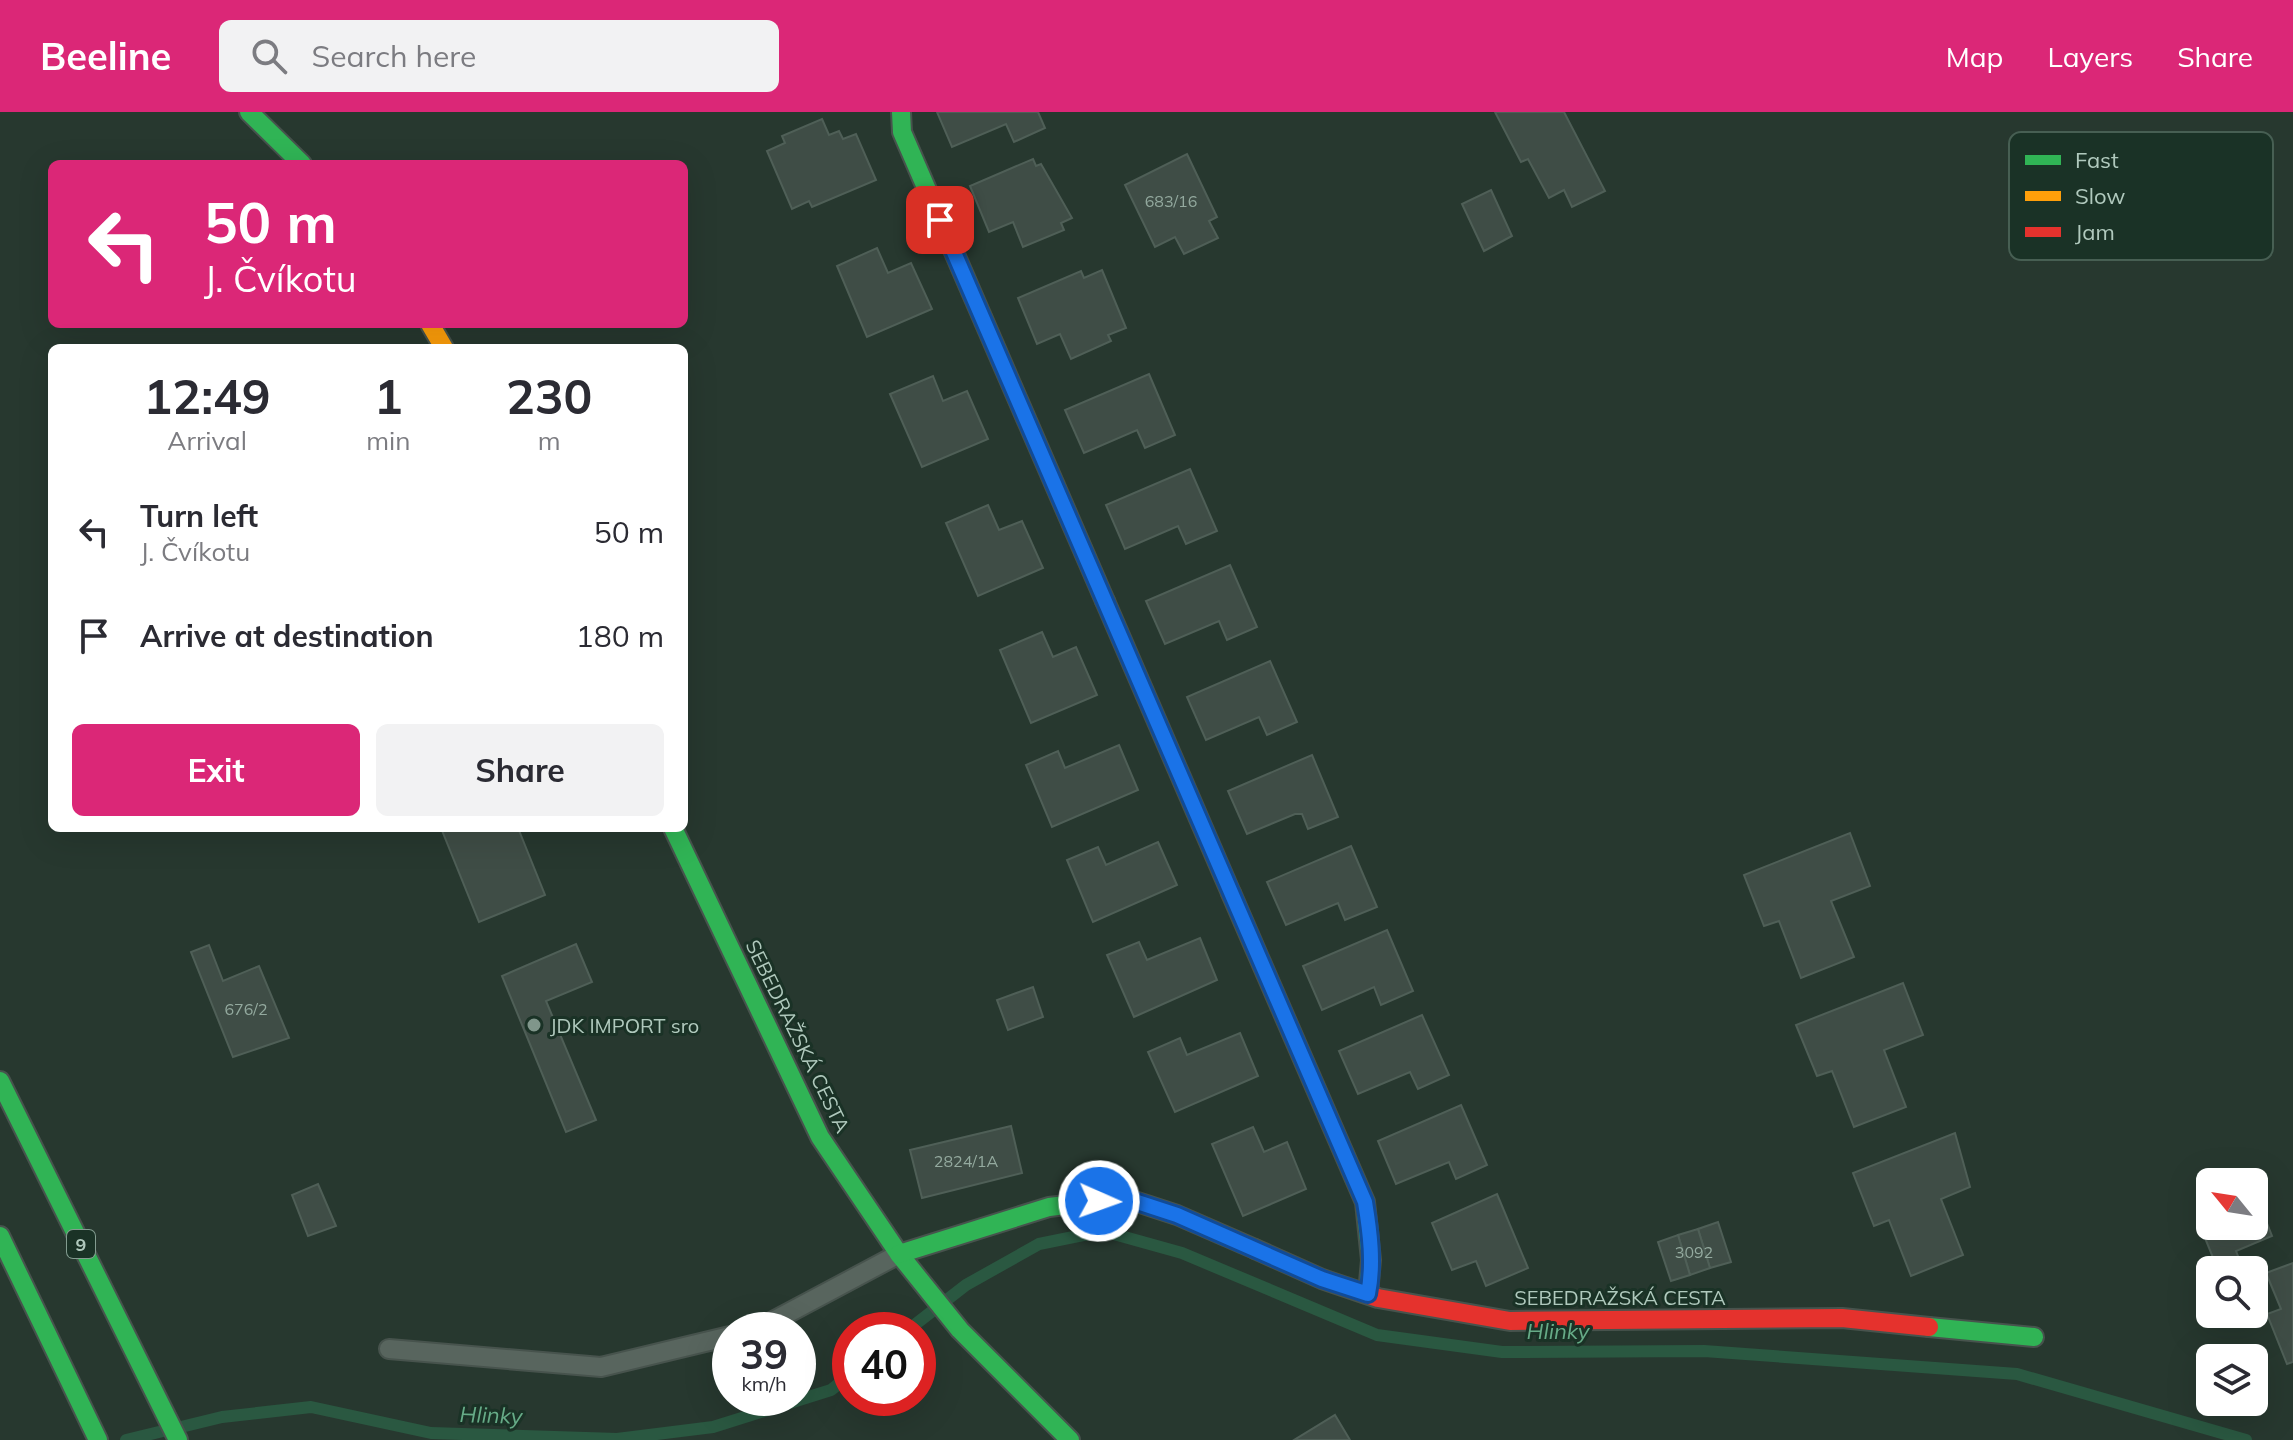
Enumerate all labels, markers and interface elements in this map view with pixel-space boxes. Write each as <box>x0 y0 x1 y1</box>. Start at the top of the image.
search box <box>219 20 779 92</box>
text: Beeline <box>40 32 171 80</box>
icon: search <box>247 34 291 78</box>
text: Search here <box>311 37 476 75</box>
text: Map <box>1946 39 2003 74</box>
text: Layers <box>2047 39 2133 74</box>
text: Share <box>2177 39 2253 74</box>
legend <box>2009 132 2273 260</box>
text: Fast <box>2075 146 2119 174</box>
text: Slow <box>2075 182 2125 210</box>
pin <box>906 186 974 254</box>
text: 50 m <box>204 187 337 257</box>
house number: 683/16 <box>1145 191 1197 211</box>
icon: left <box>72 192 176 296</box>
icon: arrive <box>918 198 962 242</box>
text: Jam <box>2075 218 2115 246</box>
text: J. Čvíkotu <box>204 256 357 301</box>
text: 12:49 <box>144 366 271 426</box>
text: 1 <box>374 366 403 426</box>
text: 230 <box>506 366 592 426</box>
text: Arrival <box>167 424 247 457</box>
text: min <box>366 424 410 457</box>
text: m <box>538 424 561 457</box>
text: Turn left <box>140 497 258 535</box>
icon: left <box>72 510 116 554</box>
text: 50 m <box>594 513 664 551</box>
text: J. Čvíkotu <box>140 535 250 568</box>
icon: arrive <box>72 614 116 658</box>
text: Arrive at destination <box>140 617 434 655</box>
text: 180 m <box>576 617 664 655</box>
button: Exit <box>72 724 360 816</box>
button: Share <box>376 724 664 816</box>
street label: SEBEDRAŽSKÁ CESTA <box>740 935 856 1137</box>
house number: 676/2 <box>225 999 267 1019</box>
place label: JDK IMPORT sro <box>550 1013 699 1038</box>
marker: JDK IMPORT sro <box>525 1016 543 1034</box>
house number: 2824/1A <box>934 1151 998 1171</box>
position arrow <box>1057 1159 1141 1243</box>
north arrow <box>2196 1168 2268 1240</box>
map controls <box>2196 1168 2268 1416</box>
road number: 9 <box>67 1230 95 1258</box>
house number: 3092 <box>1675 1242 1713 1262</box>
button: search <box>2196 1256 2268 1328</box>
street label: SEBEDRAŽSKÁ CESTA <box>1514 1285 1726 1310</box>
speed limit sign: 40 <box>832 1312 936 1416</box>
water label: Hlinky <box>1527 1317 1591 1345</box>
text: 39 <box>740 1329 788 1379</box>
button: layers <box>2196 1344 2268 1416</box>
text: km/h <box>741 1371 787 1396</box>
water label: Hlinky <box>459 1400 524 1430</box>

